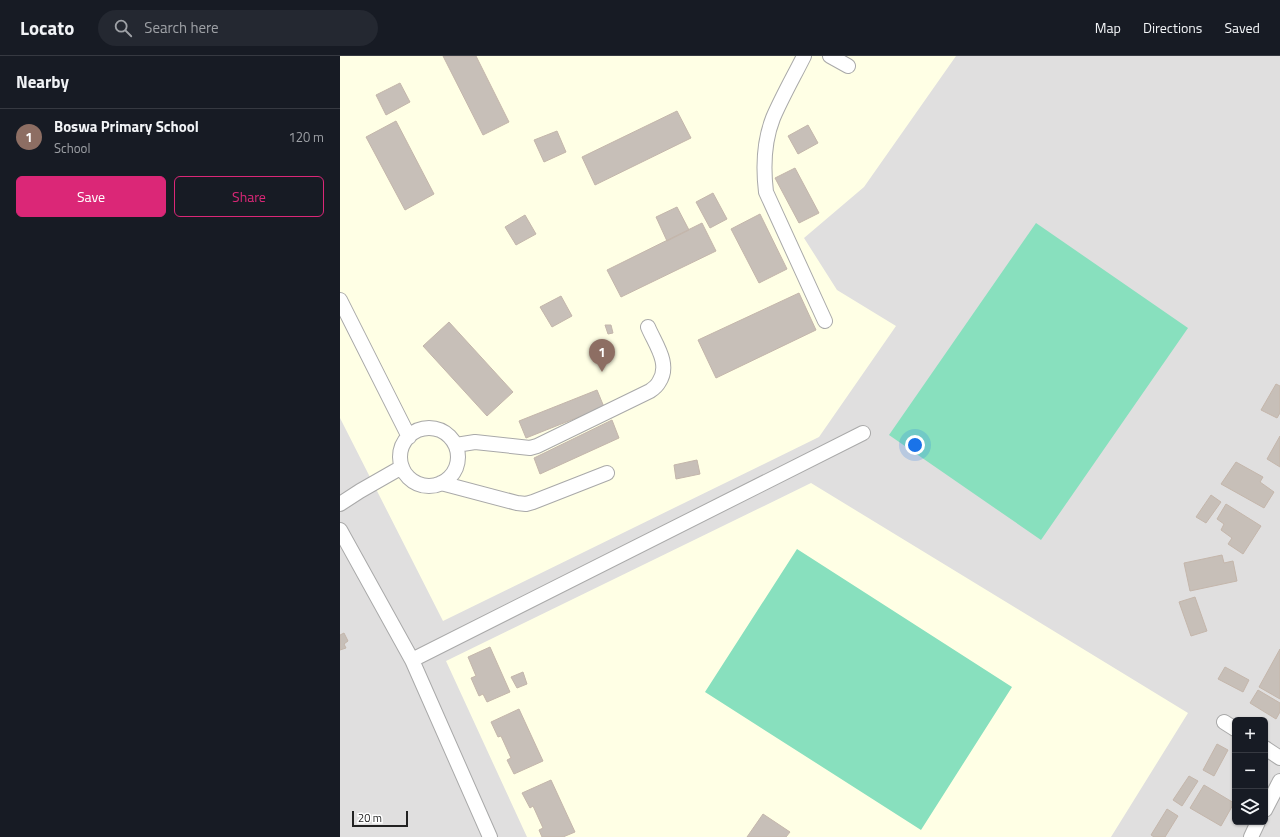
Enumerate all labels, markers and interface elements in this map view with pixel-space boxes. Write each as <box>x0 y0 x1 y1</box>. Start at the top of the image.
search box <box>98 10 378 46</box>
text: Locato <box>20 13 74 42</box>
text: Search here <box>144 16 219 39</box>
icon: search <box>112 17 134 39</box>
text: Map <box>1095 17 1121 38</box>
text: Directions <box>1143 17 1202 38</box>
text: Saved <box>1224 17 1260 38</box>
text: Nearby <box>16 69 69 95</box>
text: Boswa Primary School <box>54 115 199 138</box>
text: 1 <box>25 127 33 147</box>
text: 120 m <box>288 127 324 147</box>
text: School <box>54 138 90 158</box>
button: Save <box>16 176 166 217</box>
button: Share <box>174 176 324 217</box>
pin: 1 <box>589 339 615 372</box>
your location <box>905 435 925 455</box>
map controls <box>1232 717 1268 825</box>
button: + <box>1232 717 1268 753</box>
button: − <box>1232 753 1268 789</box>
button: layers <box>1232 789 1268 825</box>
scale bar <box>352 809 408 828</box>
text: 20 m <box>358 810 382 826</box>

